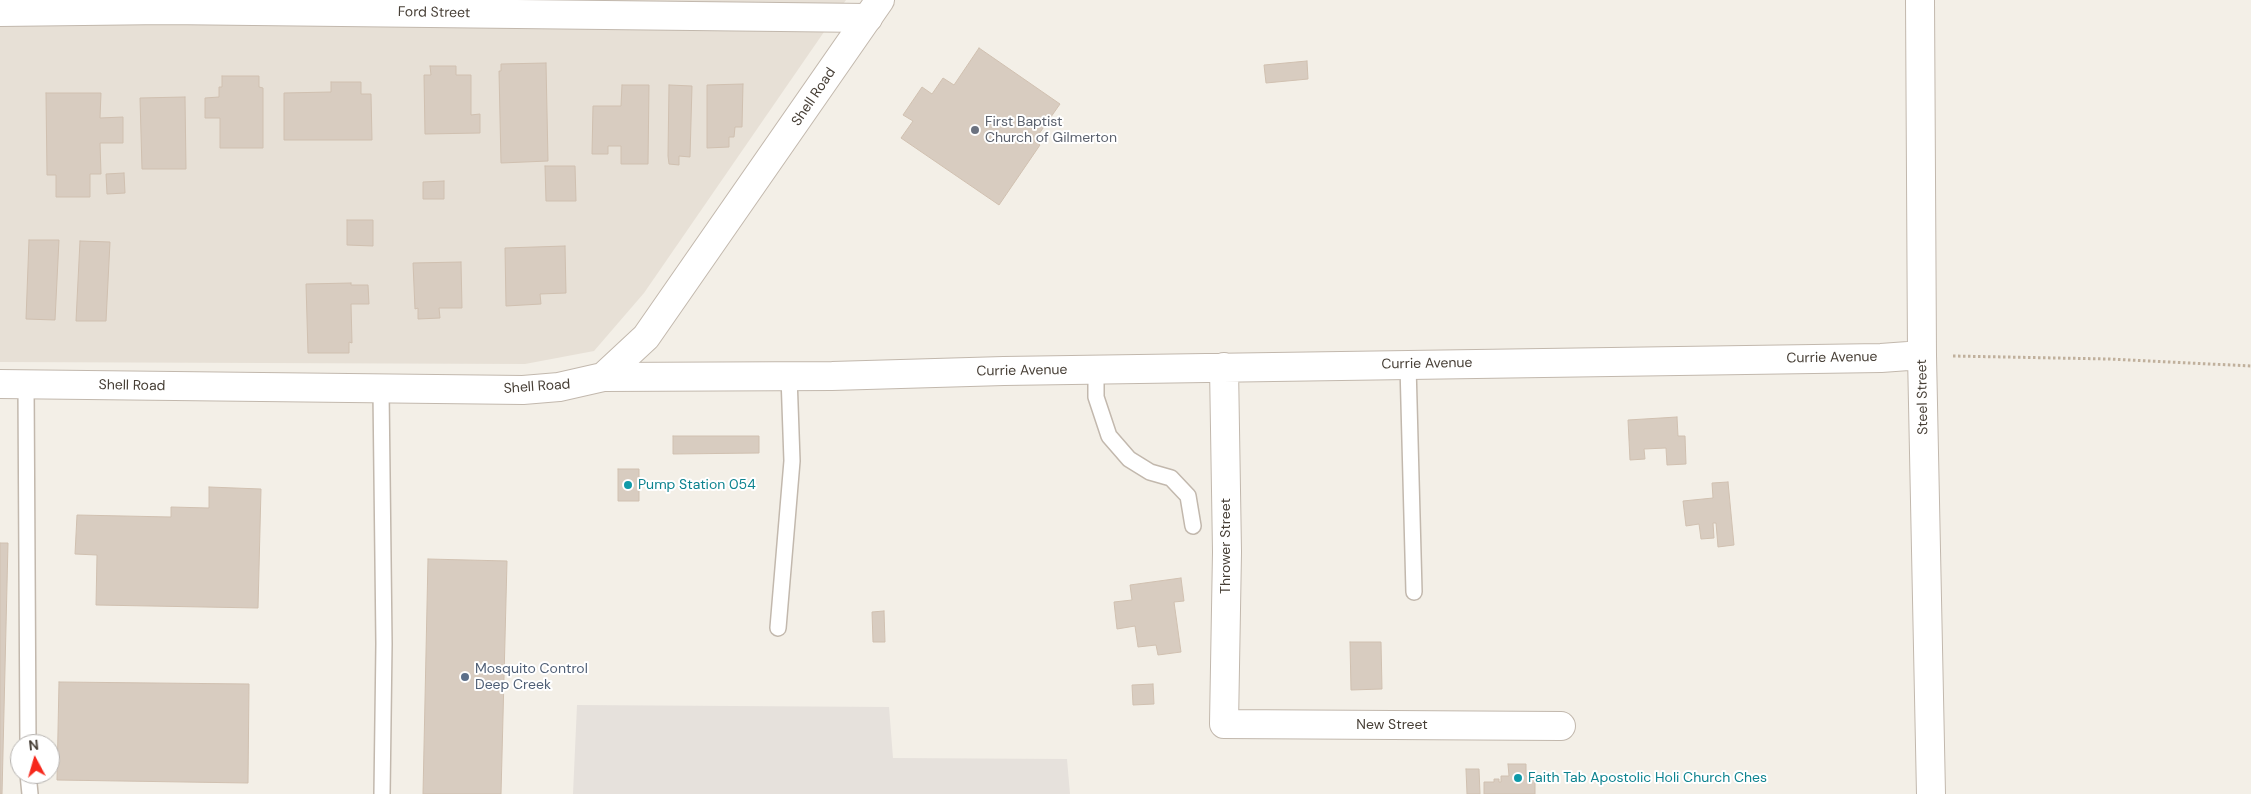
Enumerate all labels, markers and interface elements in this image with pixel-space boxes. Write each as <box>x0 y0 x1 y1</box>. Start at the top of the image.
street label: Ford Street <box>398 4 470 22</box>
street label: Shell Road <box>788 65 840 129</box>
place label: First Baptist Church of Gilmerton <box>985 114 1117 146</box>
marker: First Baptist Church of Gilmerton <box>969 124 981 136</box>
street label: Currie Avenue <box>1786 349 1878 367</box>
street label: Currie Avenue <box>1381 355 1473 373</box>
street label: Steel Street <box>1914 359 1932 435</box>
street label: Currie Avenue <box>976 362 1068 380</box>
street label: Shell Road <box>503 376 571 398</box>
street label: Shell Road <box>99 377 165 395</box>
place label: Pump Station 054 <box>638 477 756 493</box>
marker: Pump Station 054 <box>622 479 634 491</box>
street label: Thrower Street <box>1218 498 1234 594</box>
place label: Mosquito Control Deep Creek <box>475 661 588 694</box>
marker: Mosquito Control Deep Creek <box>459 671 471 683</box>
street label: New Street <box>1356 717 1428 733</box>
north arrow <box>10 734 60 784</box>
text: N <box>28 736 40 755</box>
place label: Faith Tab Apostolic Holi Church Ches <box>1528 770 1767 786</box>
marker: Faith Tab Apostolic Holi Church Ches <box>1512 772 1524 784</box>

